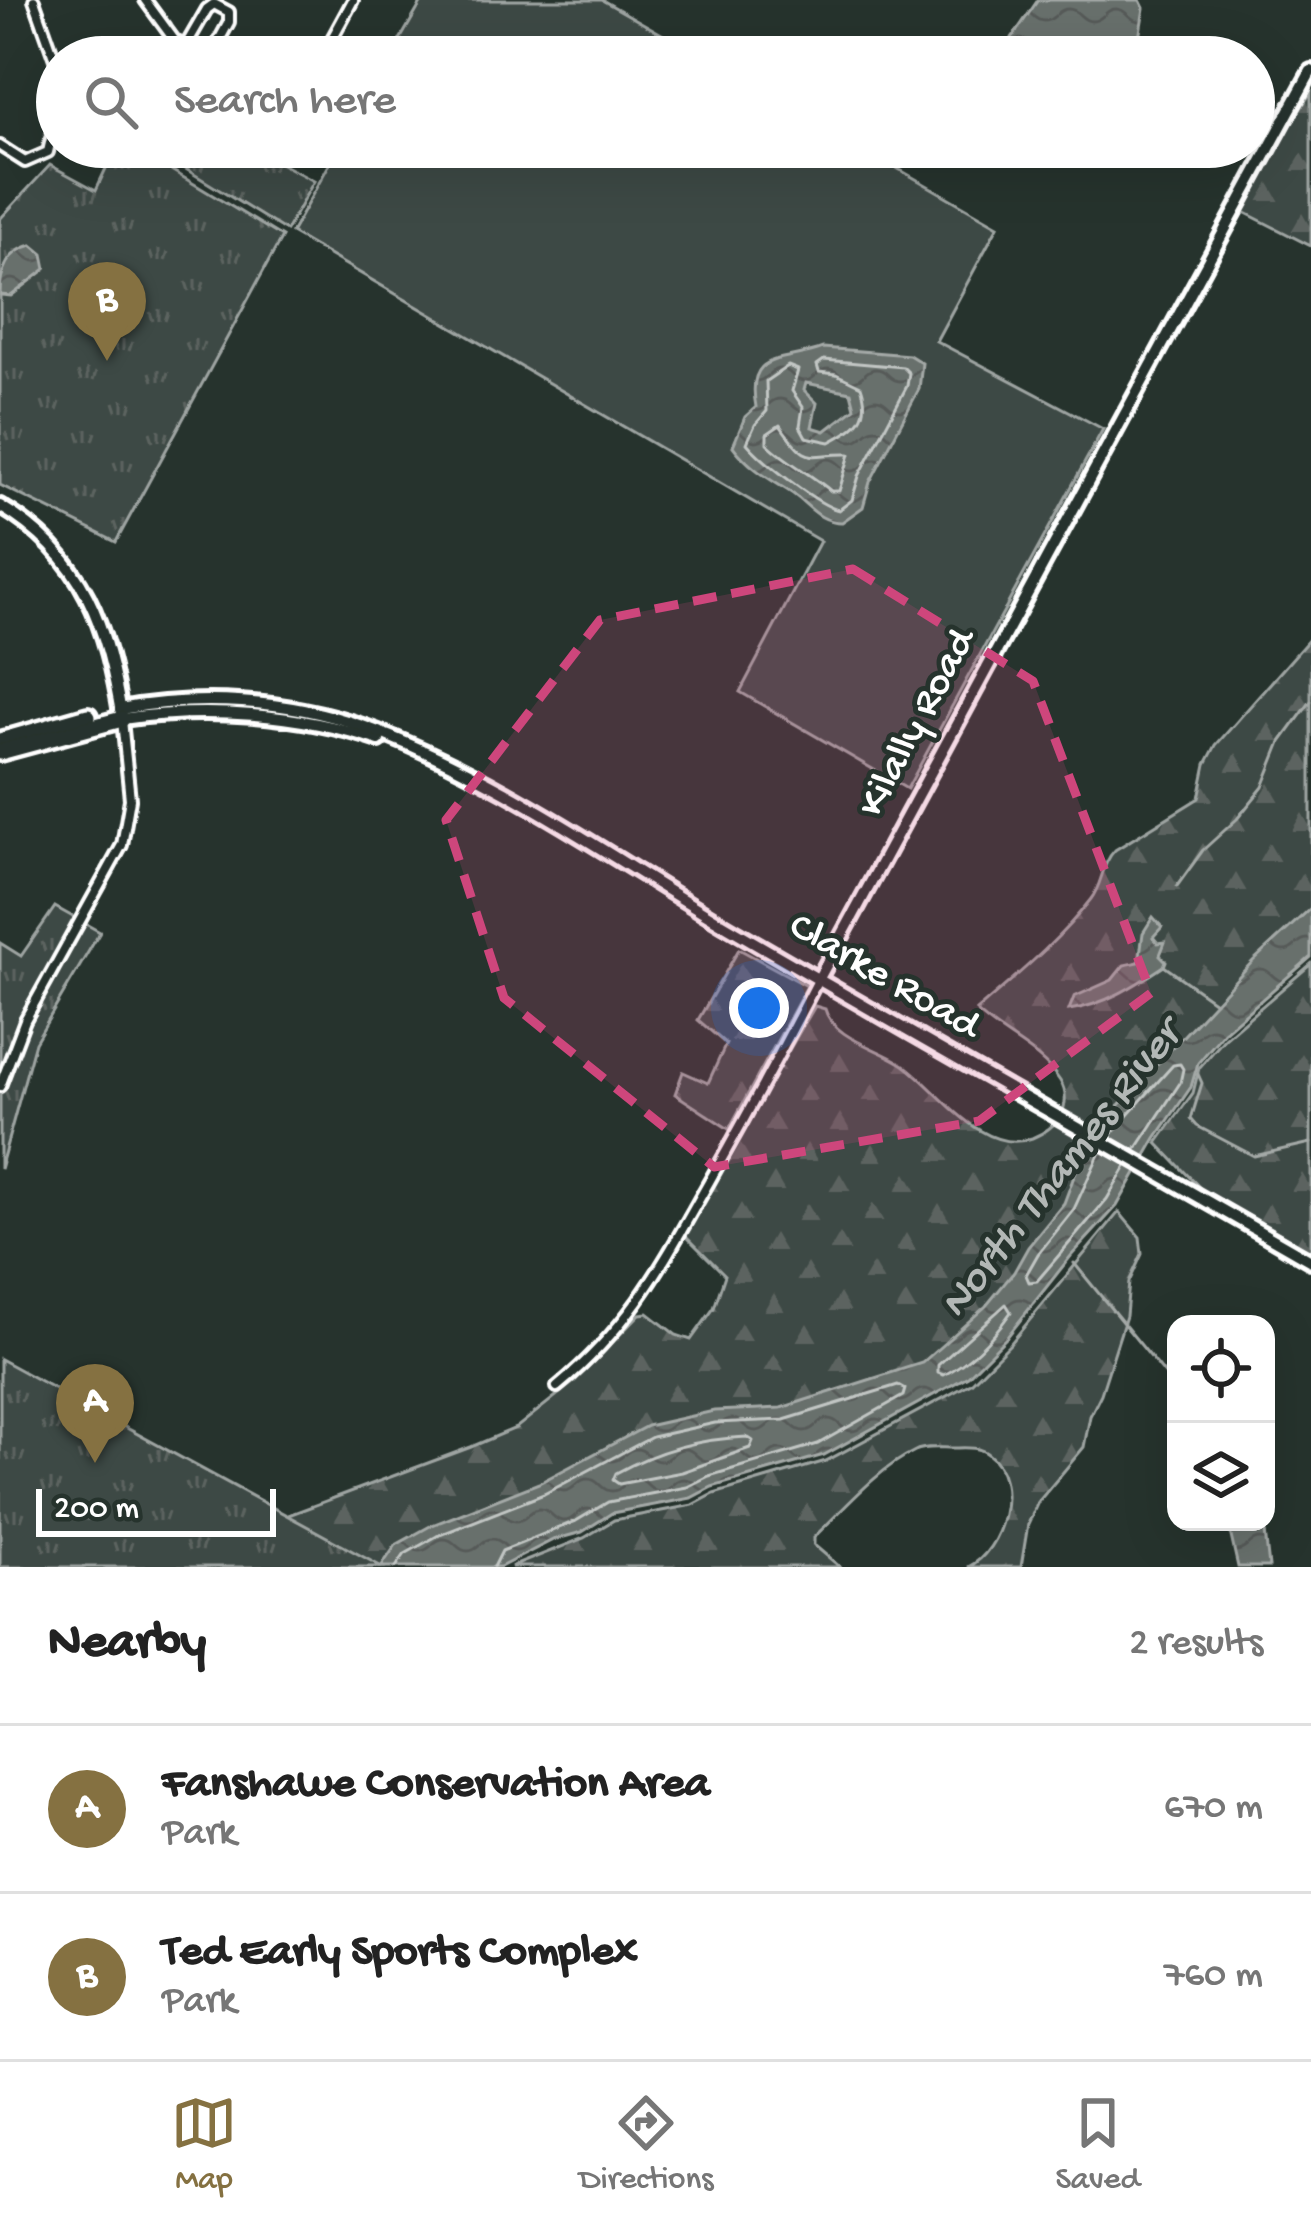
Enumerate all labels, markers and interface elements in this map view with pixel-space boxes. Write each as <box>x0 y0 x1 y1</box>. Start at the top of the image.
search box <box>36 36 1275 168</box>
icon: search <box>78 69 144 135</box>
text: Search here <box>174 76 396 129</box>
pin: B <box>68 262 146 361</box>
street label: Kilally Road <box>849 619 990 826</box>
street label: Clarke Road <box>779 904 990 1054</box>
your location <box>729 978 789 1038</box>
water label: North Thames River <box>929 1005 1200 1330</box>
map controls <box>1167 1315 1275 1531</box>
button: locate <box>1167 1315 1275 1423</box>
pin: A <box>56 1364 134 1463</box>
button: layers <box>1167 1423 1275 1531</box>
scale bar <box>36 1483 276 1536</box>
text: 200 m <box>54 1491 139 1529</box>
text: Nearby <box>48 1615 206 1675</box>
text: 2 results <box>1129 1622 1263 1668</box>
text: Fanshawe Conservation Area <box>162 1759 710 1812</box>
text: A <box>75 1786 99 1832</box>
text: 670 m <box>1164 1786 1263 1832</box>
text: Park <box>162 1812 236 1858</box>
text: Ted Early Sports Complex <box>162 1927 638 1980</box>
text: B <box>77 1954 97 2000</box>
text: 760 m <box>1164 1954 1263 2000</box>
text: Park <box>162 1980 236 2026</box>
tab: Map <box>171 2090 237 2200</box>
tab: Directions <box>579 2090 713 2200</box>
tab: Saved <box>1055 2090 1140 2200</box>

